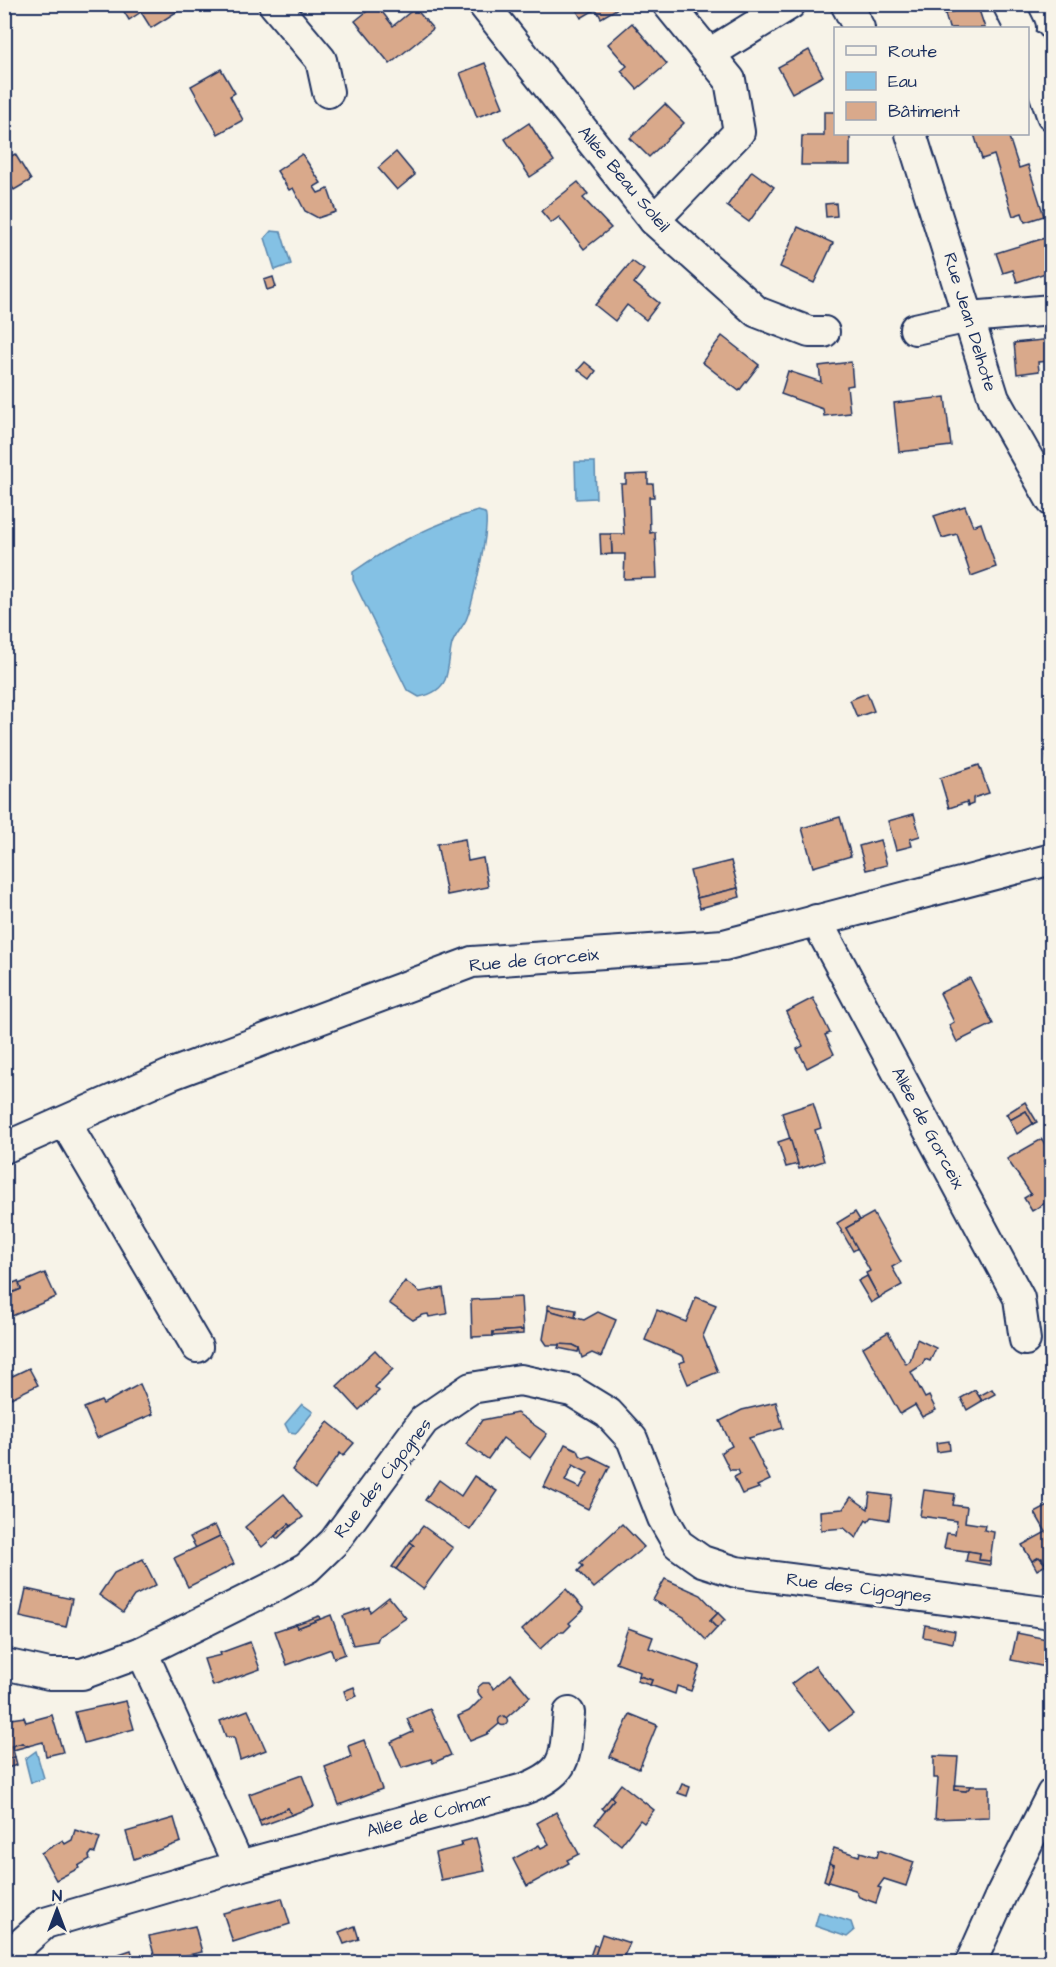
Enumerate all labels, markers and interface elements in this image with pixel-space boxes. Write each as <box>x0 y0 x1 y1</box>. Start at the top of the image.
legend <box>834 27 1029 135</box>
text: Route <box>888 39 937 64</box>
text: Eau <box>888 69 917 94</box>
text: Bâtiment <box>888 99 961 124</box>
street label: Allée Beau Soleil <box>572 121 676 238</box>
street label: Rue Jean Delhote <box>937 250 1003 395</box>
street label: Rue de Gorceix <box>468 942 600 978</box>
street label: Allée de Gorceix <box>885 1063 971 1194</box>
street label: Rue des Cigognes <box>328 1413 439 1544</box>
street label: Rue des Cigognes <box>785 1567 933 1610</box>
street label: Allée de Colmar <box>364 1786 495 1844</box>
north arrow <box>27 1880 87 1940</box>
text: N <box>52 1885 62 1907</box>

